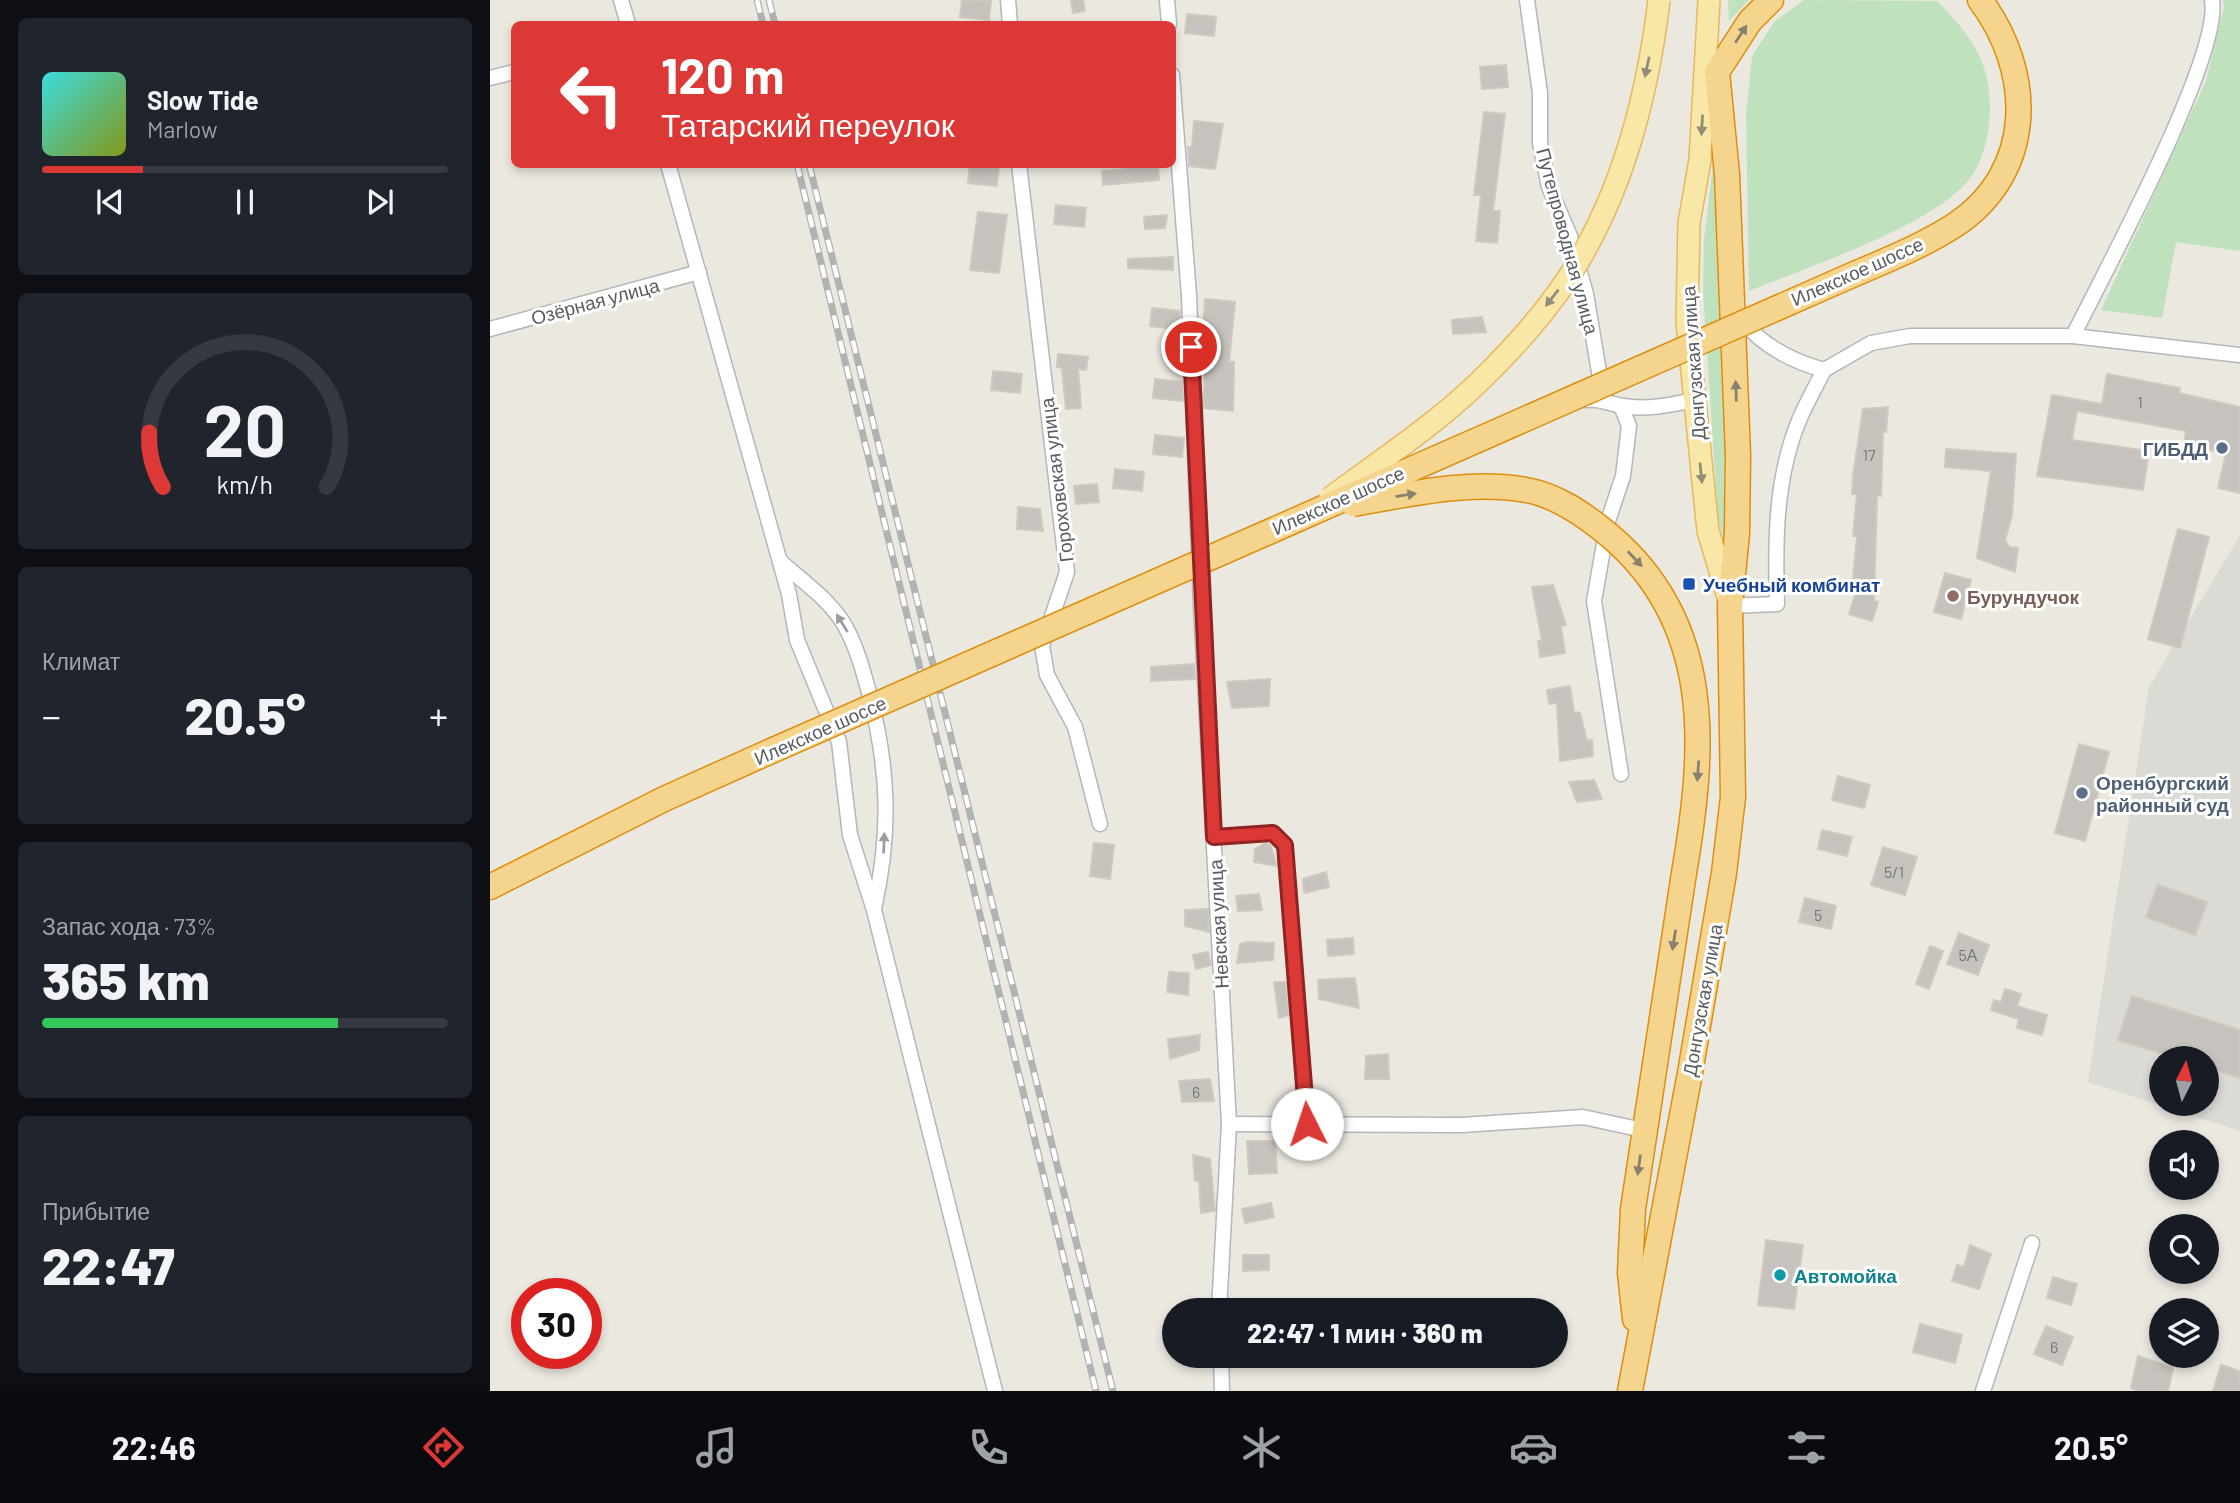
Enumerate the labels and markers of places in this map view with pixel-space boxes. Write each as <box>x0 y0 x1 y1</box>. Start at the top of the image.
pin <box>1161 317 1221 377</box>
place label: ГИБДД <box>2143 437 2208 460</box>
marker: ГИБДД <box>2214 440 2230 456</box>
place label: Учебный комбинат <box>1703 573 1880 596</box>
marker: Учебный комбинат <box>1681 576 1697 592</box>
place label: Бурундучок <box>1967 585 2080 608</box>
marker: Бурундучок <box>1945 588 1961 604</box>
place label: Оренбургский районный суд <box>2096 771 2229 816</box>
marker: Оренбургский районный суд <box>2074 785 2090 801</box>
place label: Автомойка <box>1794 1264 1897 1287</box>
marker: Автомойка <box>1772 1267 1788 1283</box>

